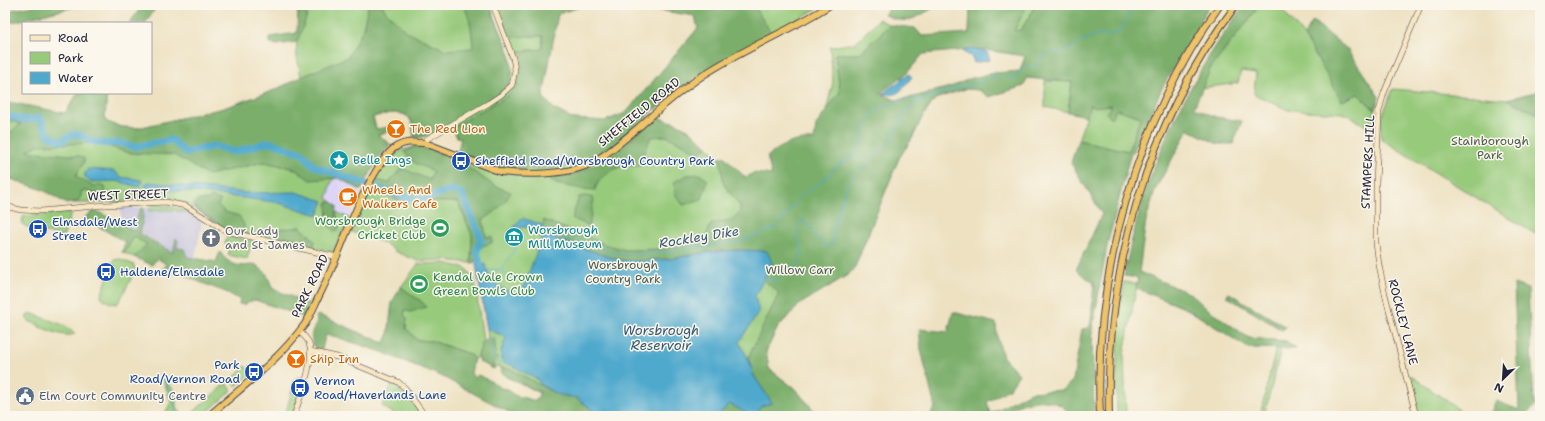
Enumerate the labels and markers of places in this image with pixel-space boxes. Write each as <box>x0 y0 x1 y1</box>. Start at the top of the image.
bar icon: The Red Lion <box>385 118 407 140</box>
place label: The Red Lion <box>410 121 486 137</box>
place icon: Belle Ings <box>328 149 350 171</box>
bus stop icon: Sheffield Road/Worsbrough Country Park <box>450 150 472 172</box>
place label: Belle Ings <box>353 152 411 168</box>
place label: Sheffield Road/Worsbrough Country Park <box>475 153 715 169</box>
place label: Wheels And Walkers Cafe <box>362 182 438 212</box>
cafe icon: Wheels And Walkers Cafe <box>337 186 359 208</box>
place label: Worsbrough Bridge Cricket Club <box>315 213 426 243</box>
place label: Elmsdale/West Street <box>52 214 138 244</box>
sports icon: Worsbrough Bridge Cricket Club <box>429 217 451 239</box>
bus stop icon: Elmsdale/West Street <box>27 218 49 240</box>
place label: Worsbrough Mill Museum <box>528 222 602 252</box>
place label: Our Lady and St James <box>225 223 305 253</box>
museum icon: Worsbrough Mill Museum <box>503 226 525 248</box>
church icon: Our Lady and St James <box>200 227 222 249</box>
bus stop icon: Haldene/Elmsdale <box>95 261 117 283</box>
place label: Haldene/Elmsdale <box>120 264 225 280</box>
place label: Kendal Vale Crown Green Bowls Club <box>433 269 543 299</box>
sports icon: Kendal Vale Crown Green Bowls Club <box>408 273 430 295</box>
bar icon: Ship Inn <box>285 348 307 370</box>
place label: Ship Inn <box>310 351 359 367</box>
place label: Park Road/Vernon Road <box>130 357 240 387</box>
bus stop icon: Park Road/Vernon Road <box>243 361 265 383</box>
place label: Vernon Road/Haverlands Lane <box>314 373 447 403</box>
bus stop icon: Vernon Road/Haverlands Lane <box>289 377 311 399</box>
public building icon: Elm Court Community Centre <box>14 385 36 407</box>
place label: Elm Court Community Centre <box>39 388 207 404</box>

